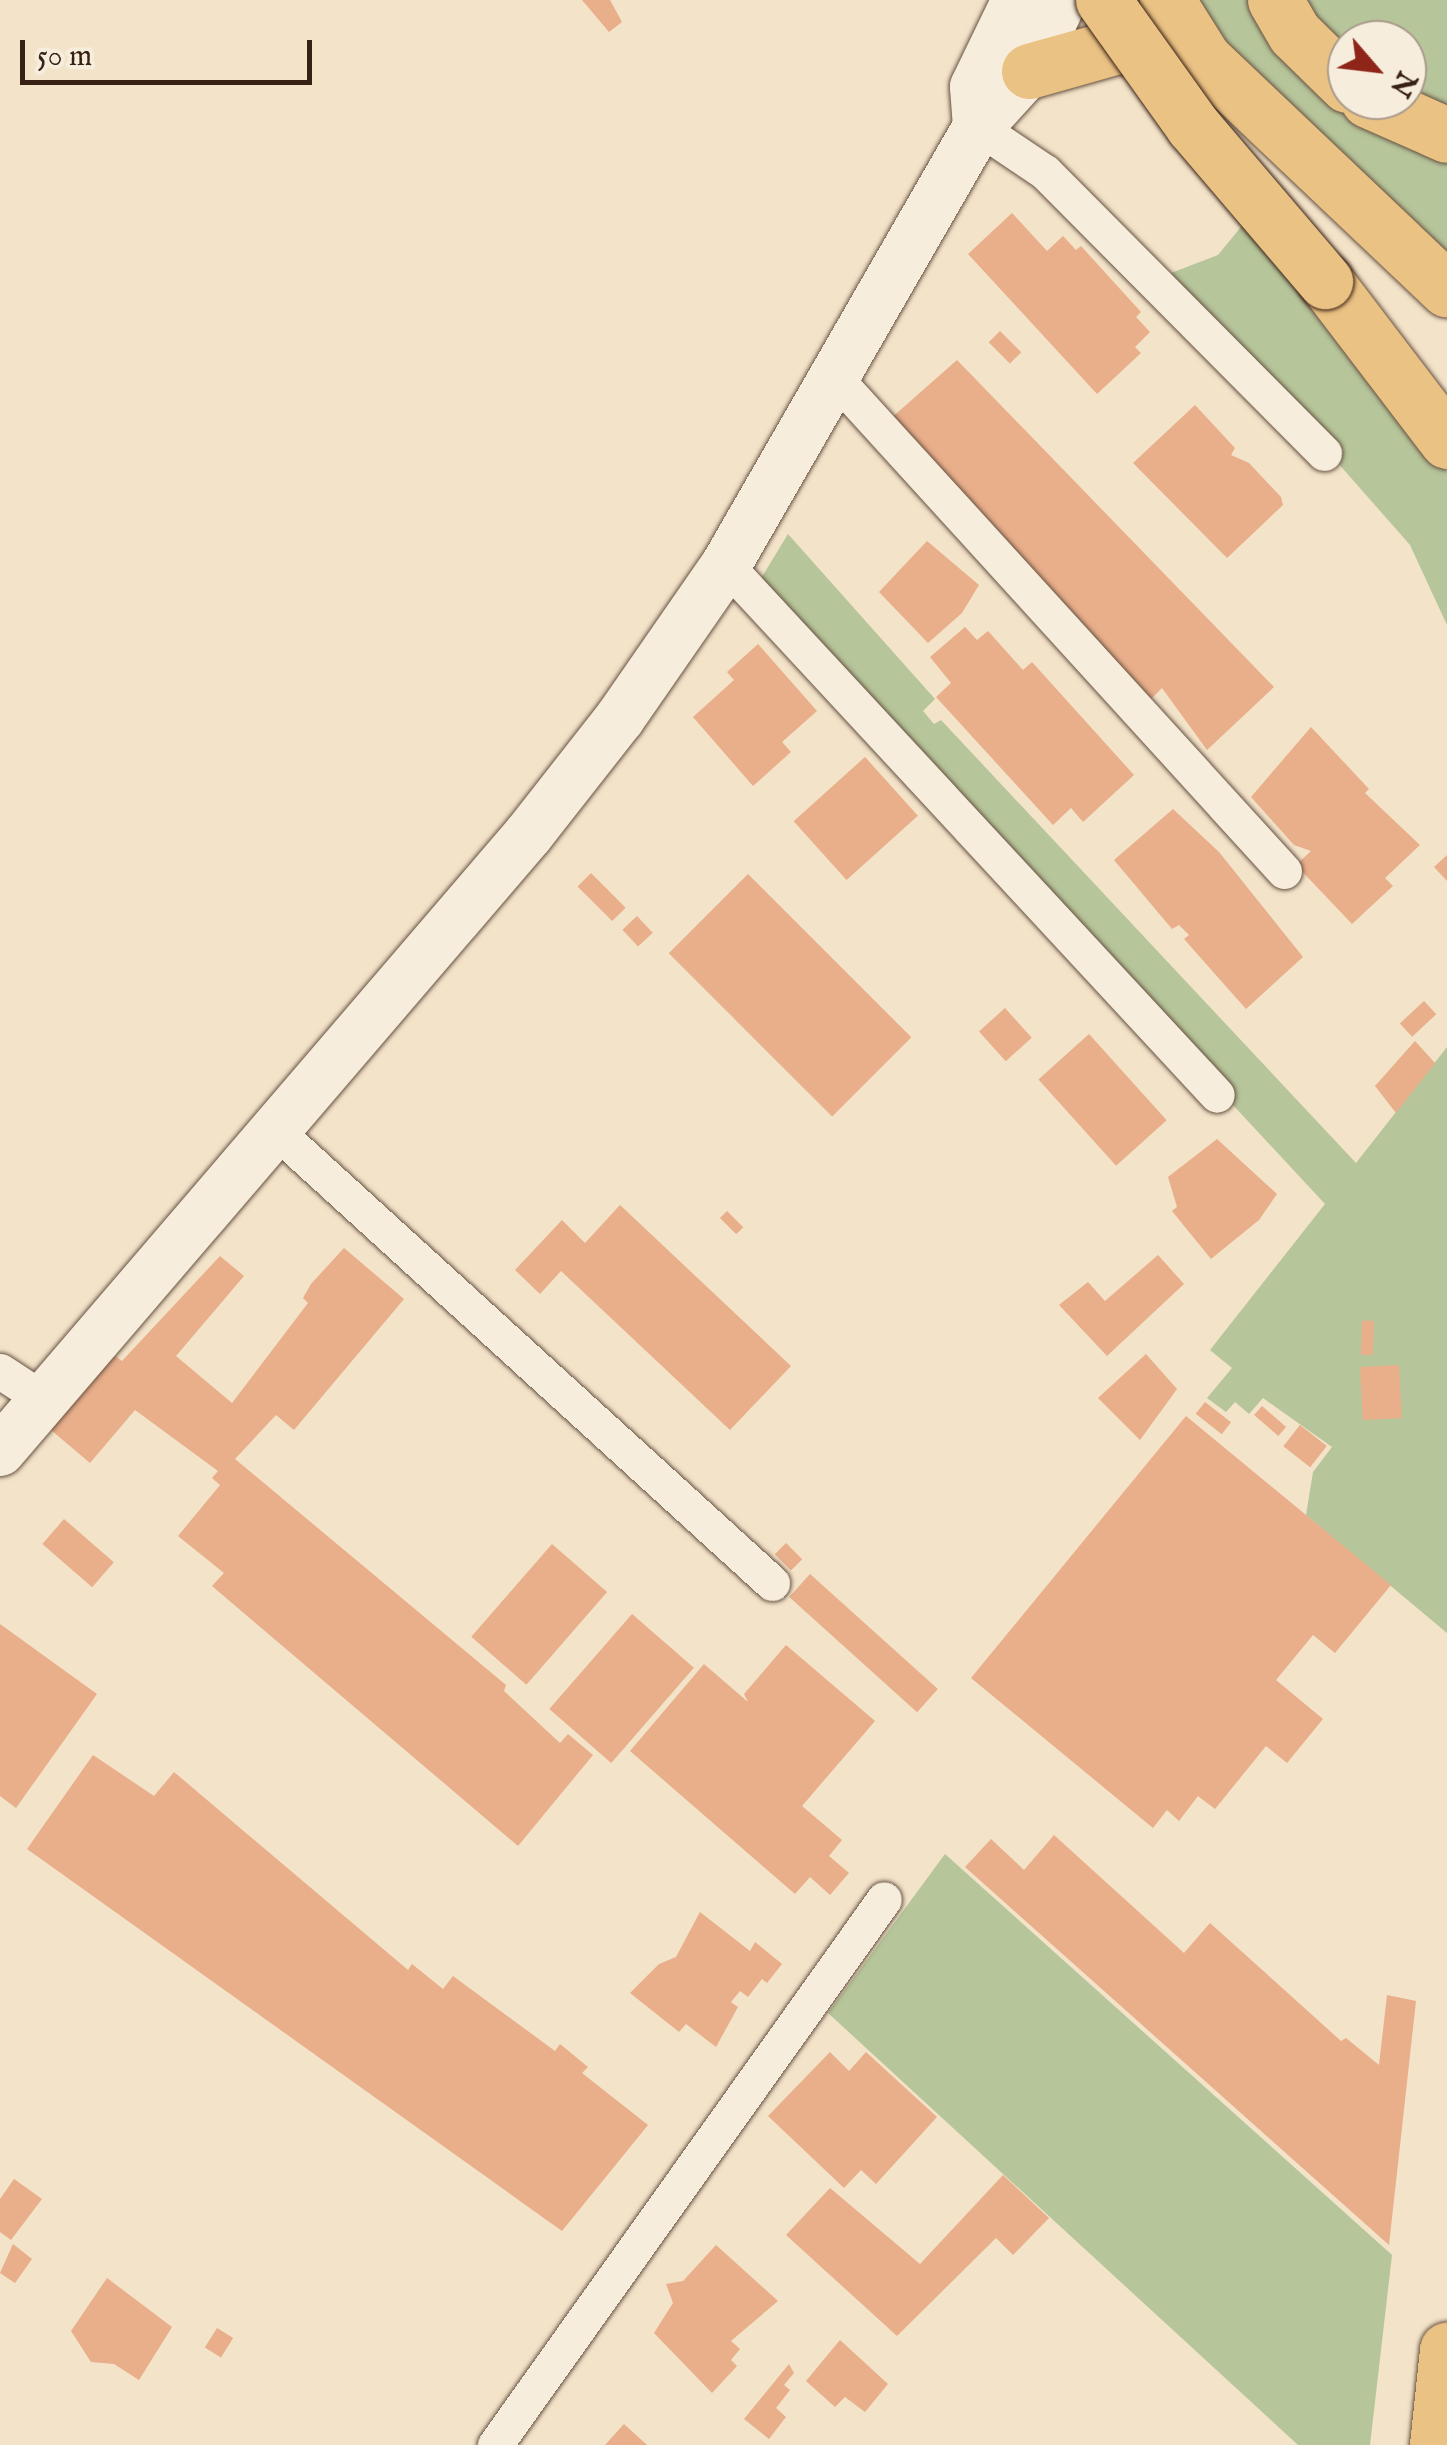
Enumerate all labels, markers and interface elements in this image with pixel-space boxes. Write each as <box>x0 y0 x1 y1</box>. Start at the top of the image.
scale bar <box>25 20 318 82</box>
north arrow <box>1327 20 1427 120</box>
text: 50 m <box>37 38 92 76</box>
text: N <box>1381 64 1423 102</box>

